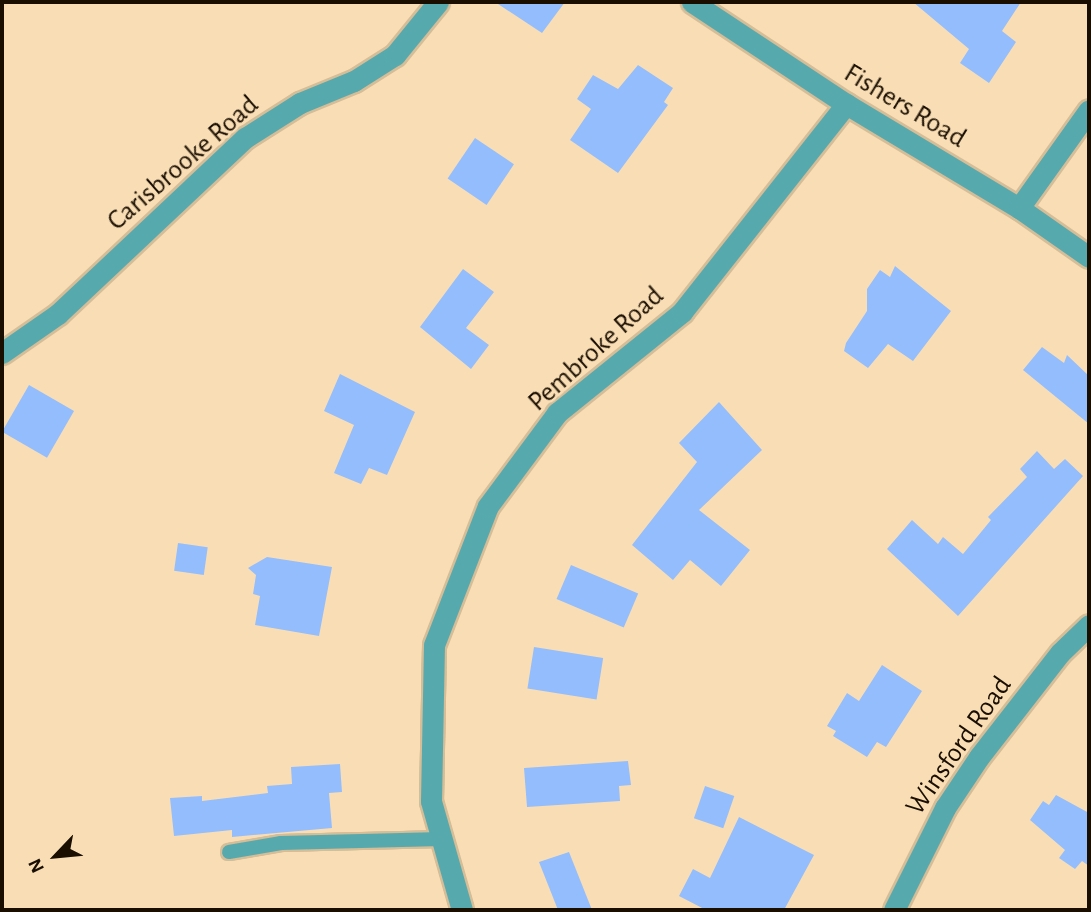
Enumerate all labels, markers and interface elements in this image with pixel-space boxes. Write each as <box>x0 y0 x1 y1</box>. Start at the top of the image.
street label: Fishers Road <box>838 56 972 156</box>
street label: Carisbrooke Road <box>100 88 266 238</box>
street label: Pembroke Road <box>521 279 671 419</box>
street label: Winsford Road <box>899 670 1019 822</box>
north arrow <box>21 821 91 891</box>
text: N <box>25 855 48 876</box>

